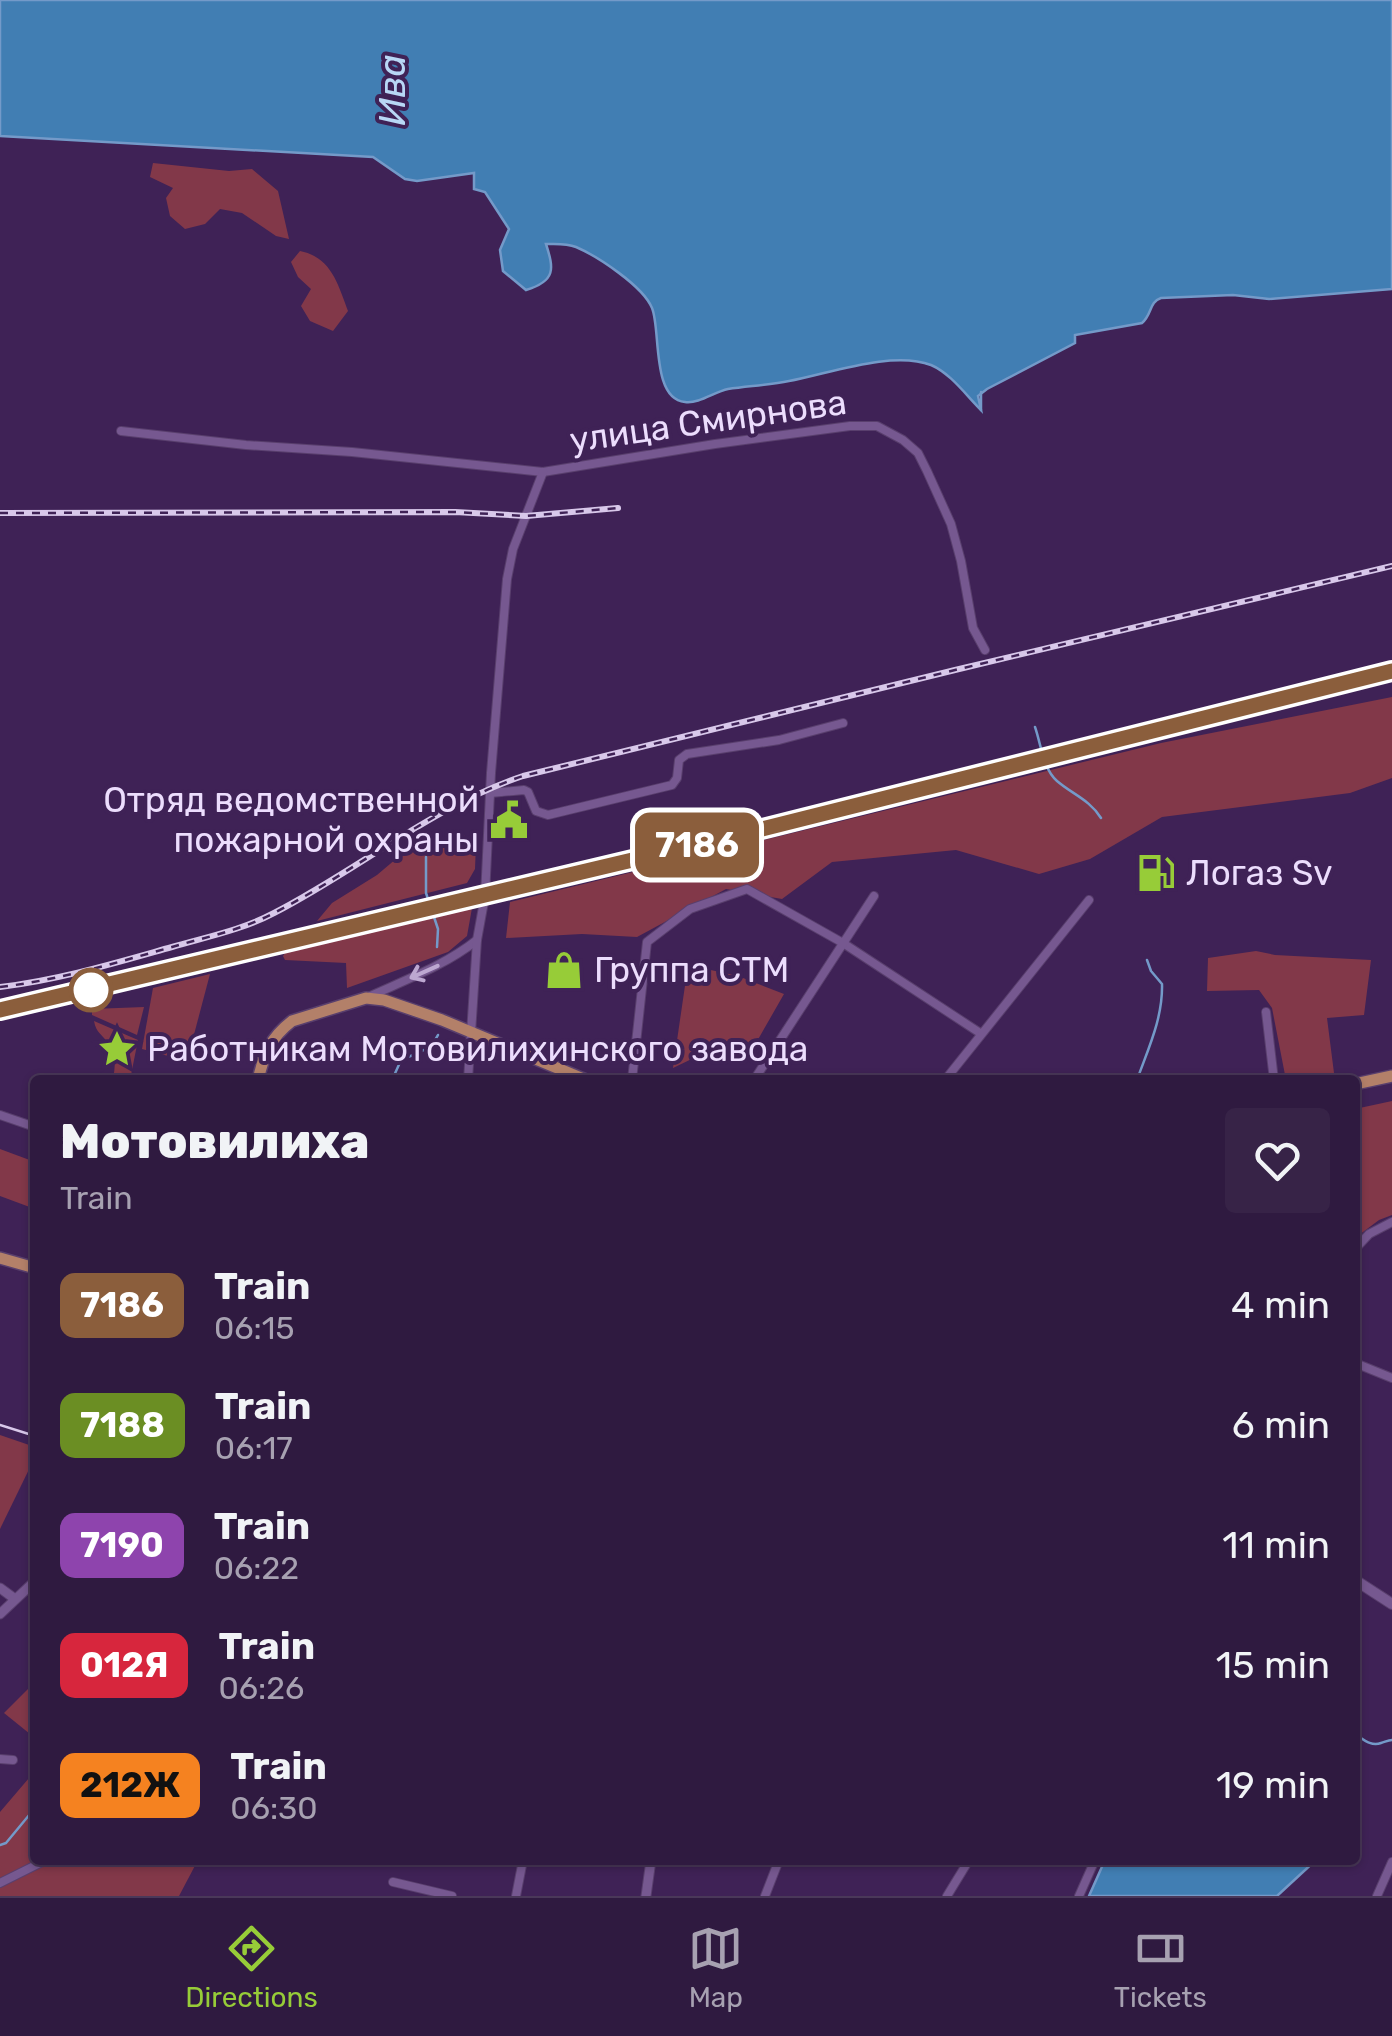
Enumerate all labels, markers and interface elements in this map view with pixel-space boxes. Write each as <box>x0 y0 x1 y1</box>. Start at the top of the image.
water label: Ива <box>369 54 415 126</box>
street label: улица Смирнова <box>567 381 849 461</box>
place label: Отряд ведомственной пожарной охраны <box>103 779 479 861</box>
public building icon: Отряд ведомственной пожарной охраны <box>488 799 530 841</box>
line badge: 7186 <box>627 812 767 878</box>
text: 7186 <box>655 824 739 866</box>
fuel station icon: Логаз Sv <box>1135 852 1177 894</box>
place label: Логаз Sv <box>1186 852 1333 894</box>
shop icon: Группа СТМ <box>543 949 585 991</box>
place label: Группа СТМ <box>594 949 789 991</box>
one-way arrow <box>409 964 440 982</box>
unlabelled marker <box>70 969 112 1011</box>
place icon: Работникам Мотовилихинского завода <box>96 1028 138 1070</box>
place label: Работникам Мотовилихинского завода <box>147 1028 808 1070</box>
button: heart <box>1225 1108 1330 1213</box>
text: Мотовилиха <box>60 1113 369 1170</box>
text: Train <box>60 1179 133 1217</box>
text: Train <box>214 1263 311 1309</box>
text: 4 min <box>1231 1282 1330 1328</box>
text: 7186 <box>80 1284 164 1326</box>
text: 06:15 <box>214 1309 294 1347</box>
text: Train <box>215 1383 311 1429</box>
text: 6 min <box>1232 1402 1330 1448</box>
text: 7188 <box>80 1404 165 1446</box>
text: 06:17 <box>215 1429 293 1467</box>
text: Train <box>214 1503 310 1549</box>
text: 11 min <box>1222 1522 1330 1568</box>
text: 7190 <box>80 1524 164 1566</box>
text: 06:22 <box>214 1549 299 1587</box>
text: Train <box>218 1623 315 1669</box>
text: 15 min <box>1216 1642 1330 1688</box>
text: 012Я <box>80 1644 168 1686</box>
text: 06:26 <box>218 1669 304 1707</box>
text: Train <box>230 1743 327 1789</box>
text: 19 min <box>1216 1762 1330 1808</box>
text: 212Ж <box>80 1764 180 1806</box>
text: 06:30 <box>230 1789 318 1827</box>
tab: Directions <box>185 1921 318 2014</box>
tab: Map <box>688 1921 743 2014</box>
tab: Tickets <box>1114 1921 1207 2014</box>

